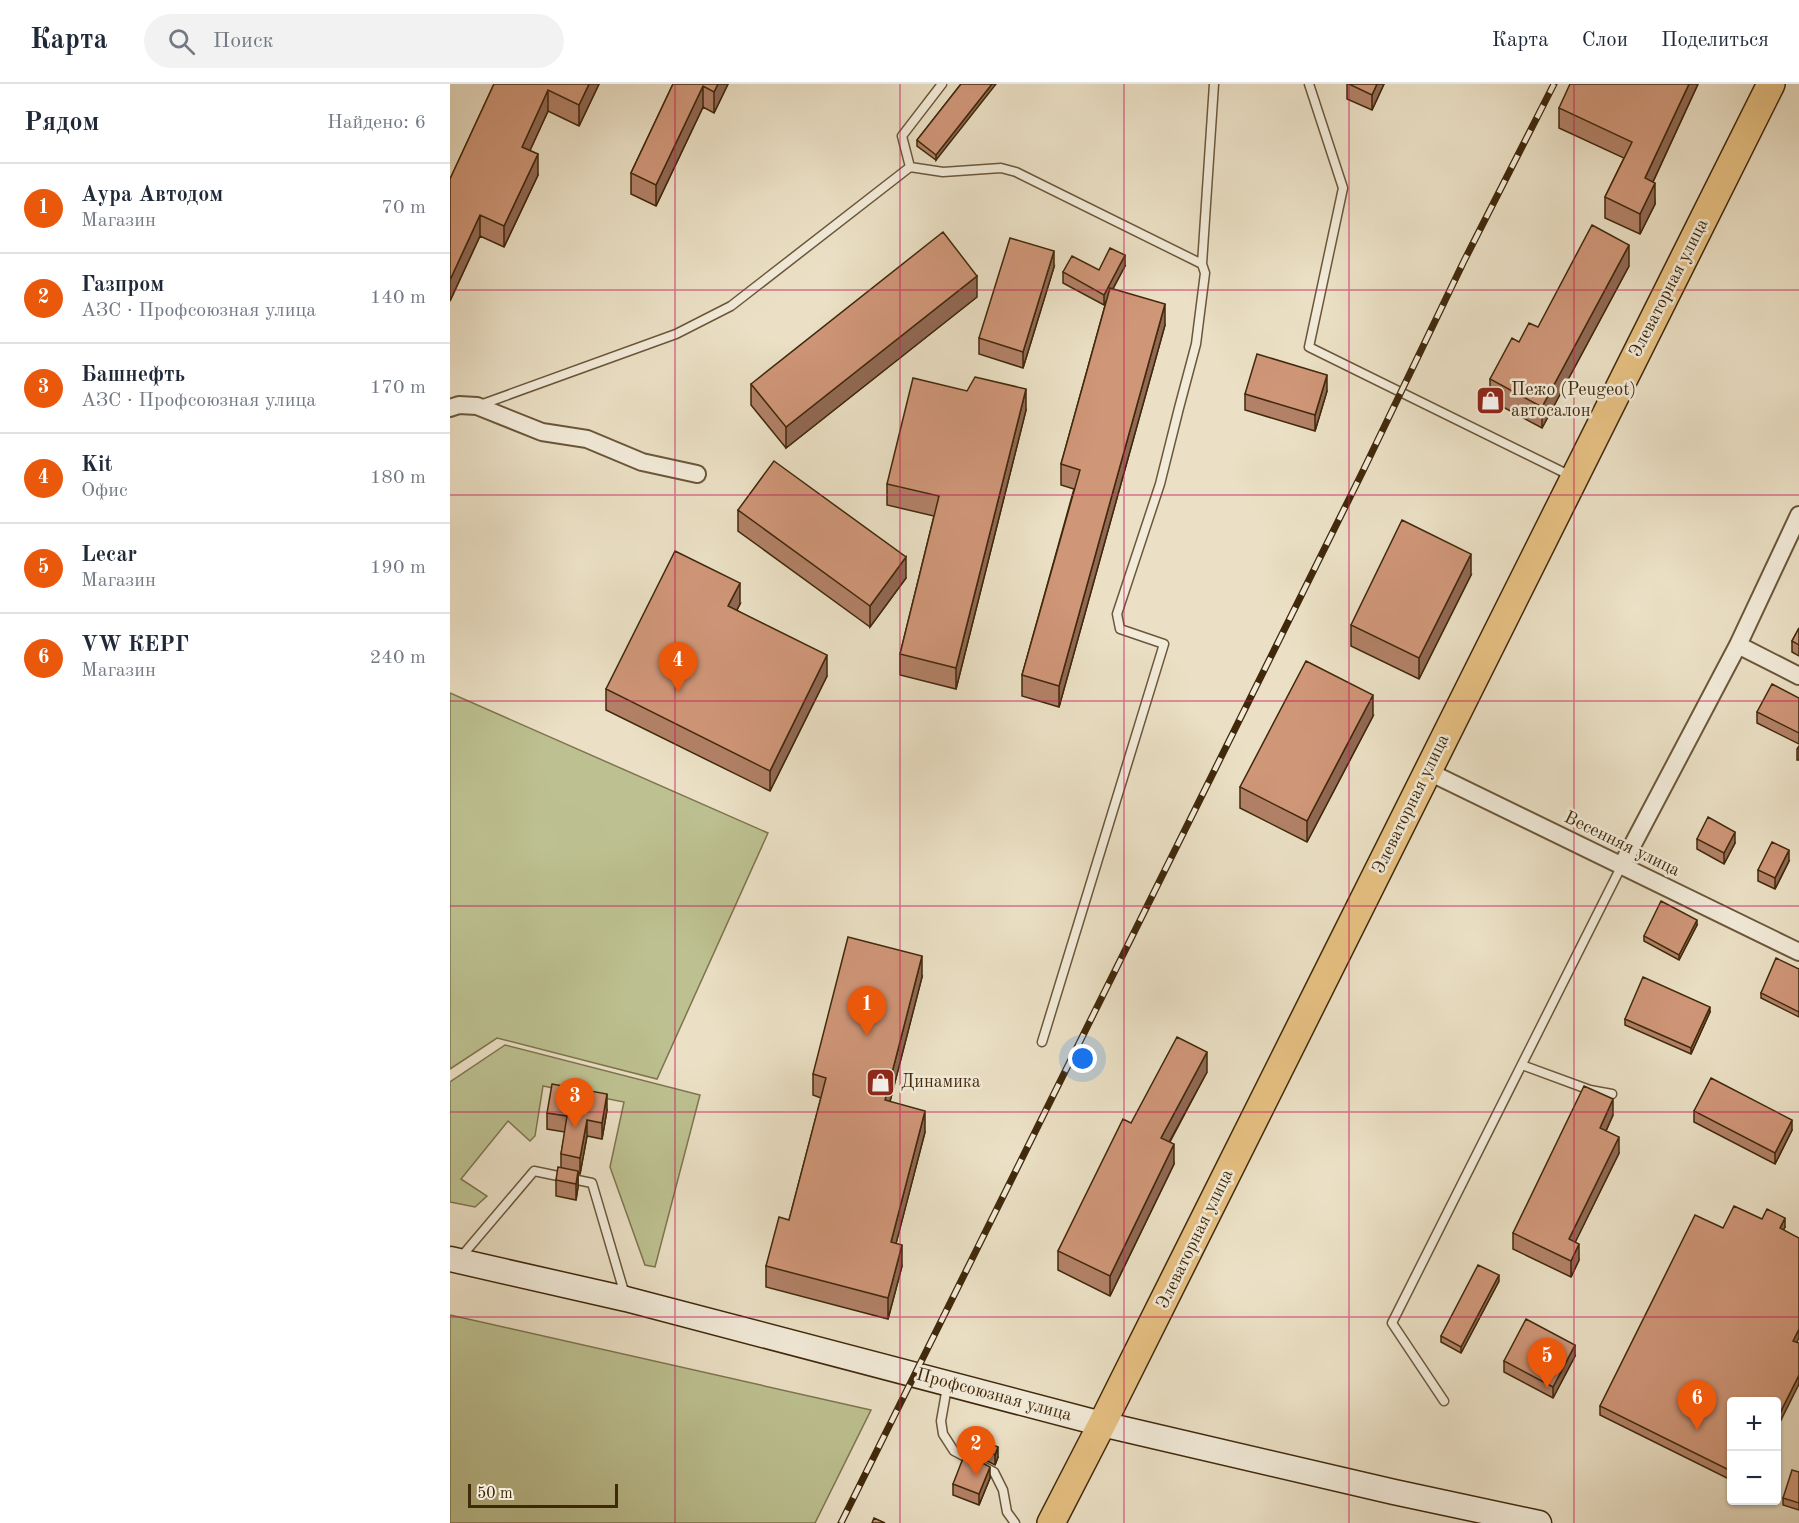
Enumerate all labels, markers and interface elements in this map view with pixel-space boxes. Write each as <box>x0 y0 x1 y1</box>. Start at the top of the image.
search box <box>144 14 564 68</box>
icon: search <box>165 25 198 58</box>
text: Карта <box>30 27 108 55</box>
text: Поиск <box>213 30 274 52</box>
text: Карта <box>1492 30 1549 51</box>
text: Слои <box>1582 30 1628 51</box>
text: Поделиться <box>1661 30 1769 51</box>
text: Рядом <box>24 110 99 136</box>
text: Найдено: 6 <box>327 113 426 133</box>
text: Аура Автодом <box>81 184 223 206</box>
text: 1 <box>38 198 49 218</box>
text: 70 m <box>381 198 426 218</box>
text: Магазин <box>81 211 156 231</box>
street label: Элеваторная улица <box>1626 216 1712 360</box>
text: Газпром <box>81 274 164 296</box>
text: 2 <box>38 288 49 308</box>
text: 140 m <box>370 288 426 308</box>
text: АЗС · Профсоюзная улица <box>81 301 316 321</box>
text: Башнефть <box>81 364 185 386</box>
text: 3 <box>38 378 49 398</box>
text: 170 m <box>370 378 426 398</box>
place label: Пежо (Peugeot) автосалон <box>1511 380 1636 420</box>
shop icon: Пежо (Peugeot) автосалон <box>1474 384 1506 416</box>
text: АЗС · Профсоюзная улица <box>81 391 316 411</box>
text: Kit <box>81 454 112 476</box>
text: 4 <box>38 468 49 488</box>
text: 180 m <box>370 468 426 488</box>
text: Офис <box>81 481 128 501</box>
text: Lecar <box>81 544 137 566</box>
text: 5 <box>38 558 49 578</box>
text: 190 m <box>370 558 426 578</box>
text: Магазин <box>81 571 156 591</box>
text: VW КЕРГ <box>81 634 189 656</box>
pin: 4 <box>658 642 698 692</box>
text: 6 <box>38 648 49 668</box>
text: 240 m <box>370 648 426 668</box>
text: Магазин <box>81 661 156 681</box>
street label: Элеваторная улица <box>1370 731 1453 876</box>
street label: Весенняя улица <box>1561 808 1683 880</box>
pin: 1 <box>848 986 886 1036</box>
your location <box>1068 1044 1097 1073</box>
shop icon: Динамика <box>864 1066 896 1098</box>
place label: Динамика <box>901 1073 981 1091</box>
pin: 3 <box>556 1078 594 1128</box>
street label: Элеваторная улица <box>1154 1166 1237 1311</box>
pin: 5 <box>1528 1338 1566 1388</box>
street label: Профсоюзная улица <box>914 1366 1074 1425</box>
pin: 6 <box>1678 1380 1716 1430</box>
map controls <box>1727 1397 1781 1505</box>
button: + <box>1727 1397 1781 1451</box>
pin: 2 <box>956 1426 996 1476</box>
button: − <box>1727 1451 1781 1505</box>
scale bar <box>468 1481 618 1508</box>
text: 50 m <box>477 1486 513 1502</box>

